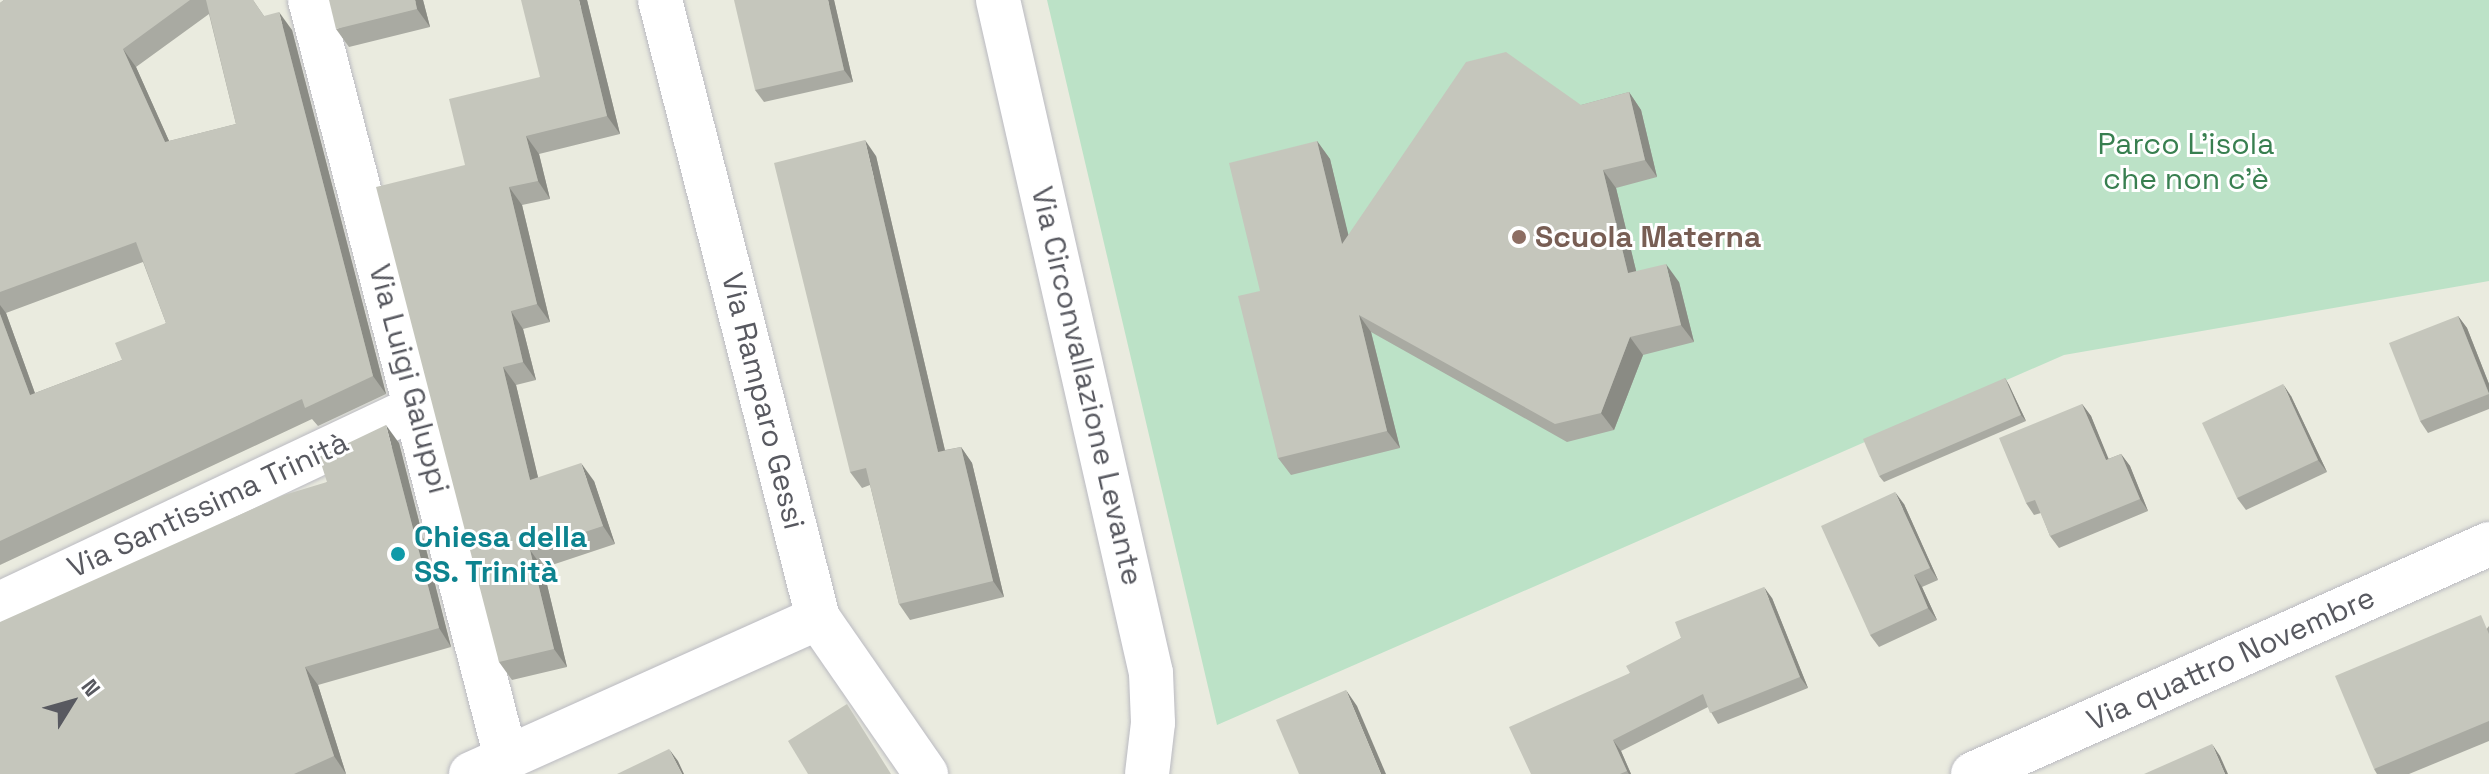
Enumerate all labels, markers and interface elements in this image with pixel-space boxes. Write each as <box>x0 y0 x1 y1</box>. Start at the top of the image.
park label: Parco L'isola che non c'è <box>2098 126 2274 196</box>
street label: Via Circonvallazione Levante <box>1024 183 1150 589</box>
place label: Scuola Materna <box>1535 219 1761 255</box>
marker: Scuola Materna <box>1510 228 1528 246</box>
street label: Via Luigi Galuppi <box>361 260 457 498</box>
street label: Via Ramparo Gessi <box>714 269 812 533</box>
street label: Via Santissima Trinità <box>62 424 354 586</box>
place label: Chiesa della SS. Trinità <box>414 519 587 590</box>
marker: Chiesa della SS. Trinità <box>389 545 407 563</box>
street label: Via quattro Novembre <box>2082 579 2380 739</box>
north arrow <box>32 662 112 742</box>
text: N <box>76 673 107 702</box>

